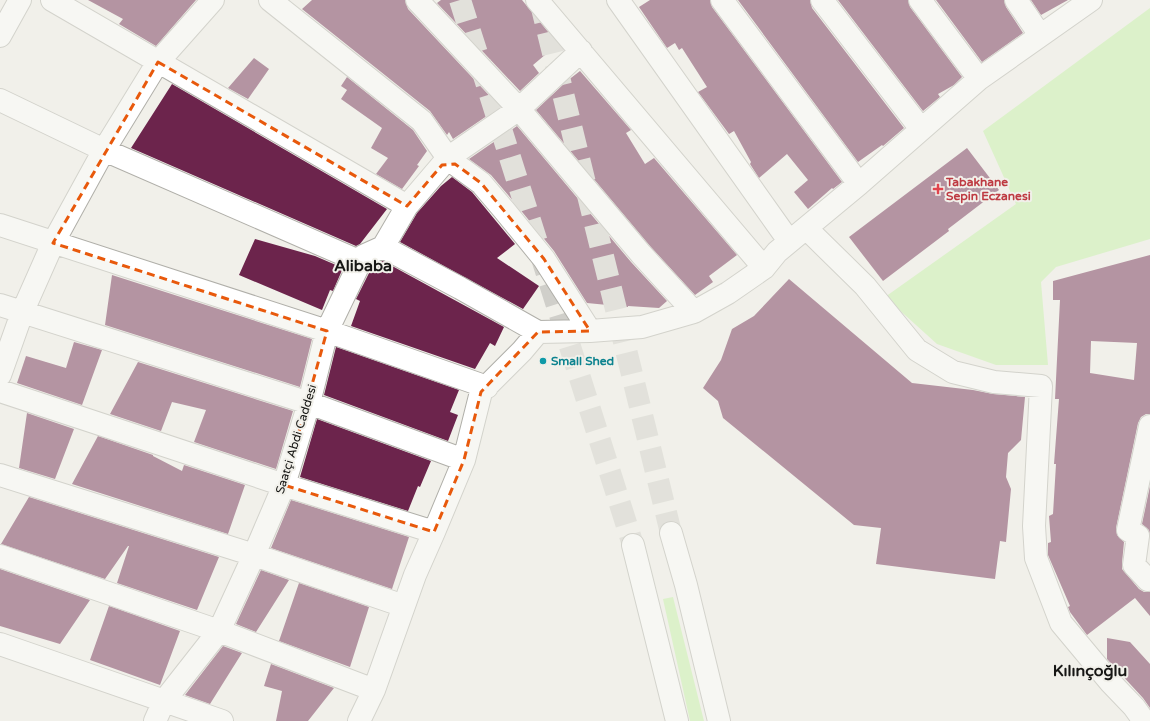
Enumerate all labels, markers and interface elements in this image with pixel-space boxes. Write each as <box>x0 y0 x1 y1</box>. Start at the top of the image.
place label: Tabakhane Sepin Eczanesi <box>945 175 1031 204</box>
marker: Tabakhane Sepin Eczanesi <box>933 184 943 194</box>
district label: Alibaba <box>334 256 392 276</box>
place label: Small Shed <box>551 354 614 368</box>
marker: Small Shed <box>538 356 548 366</box>
street label: Saatçi Abdi Caddesi <box>273 383 319 495</box>
district label: Kılınçoğlu <box>1053 661 1127 681</box>

